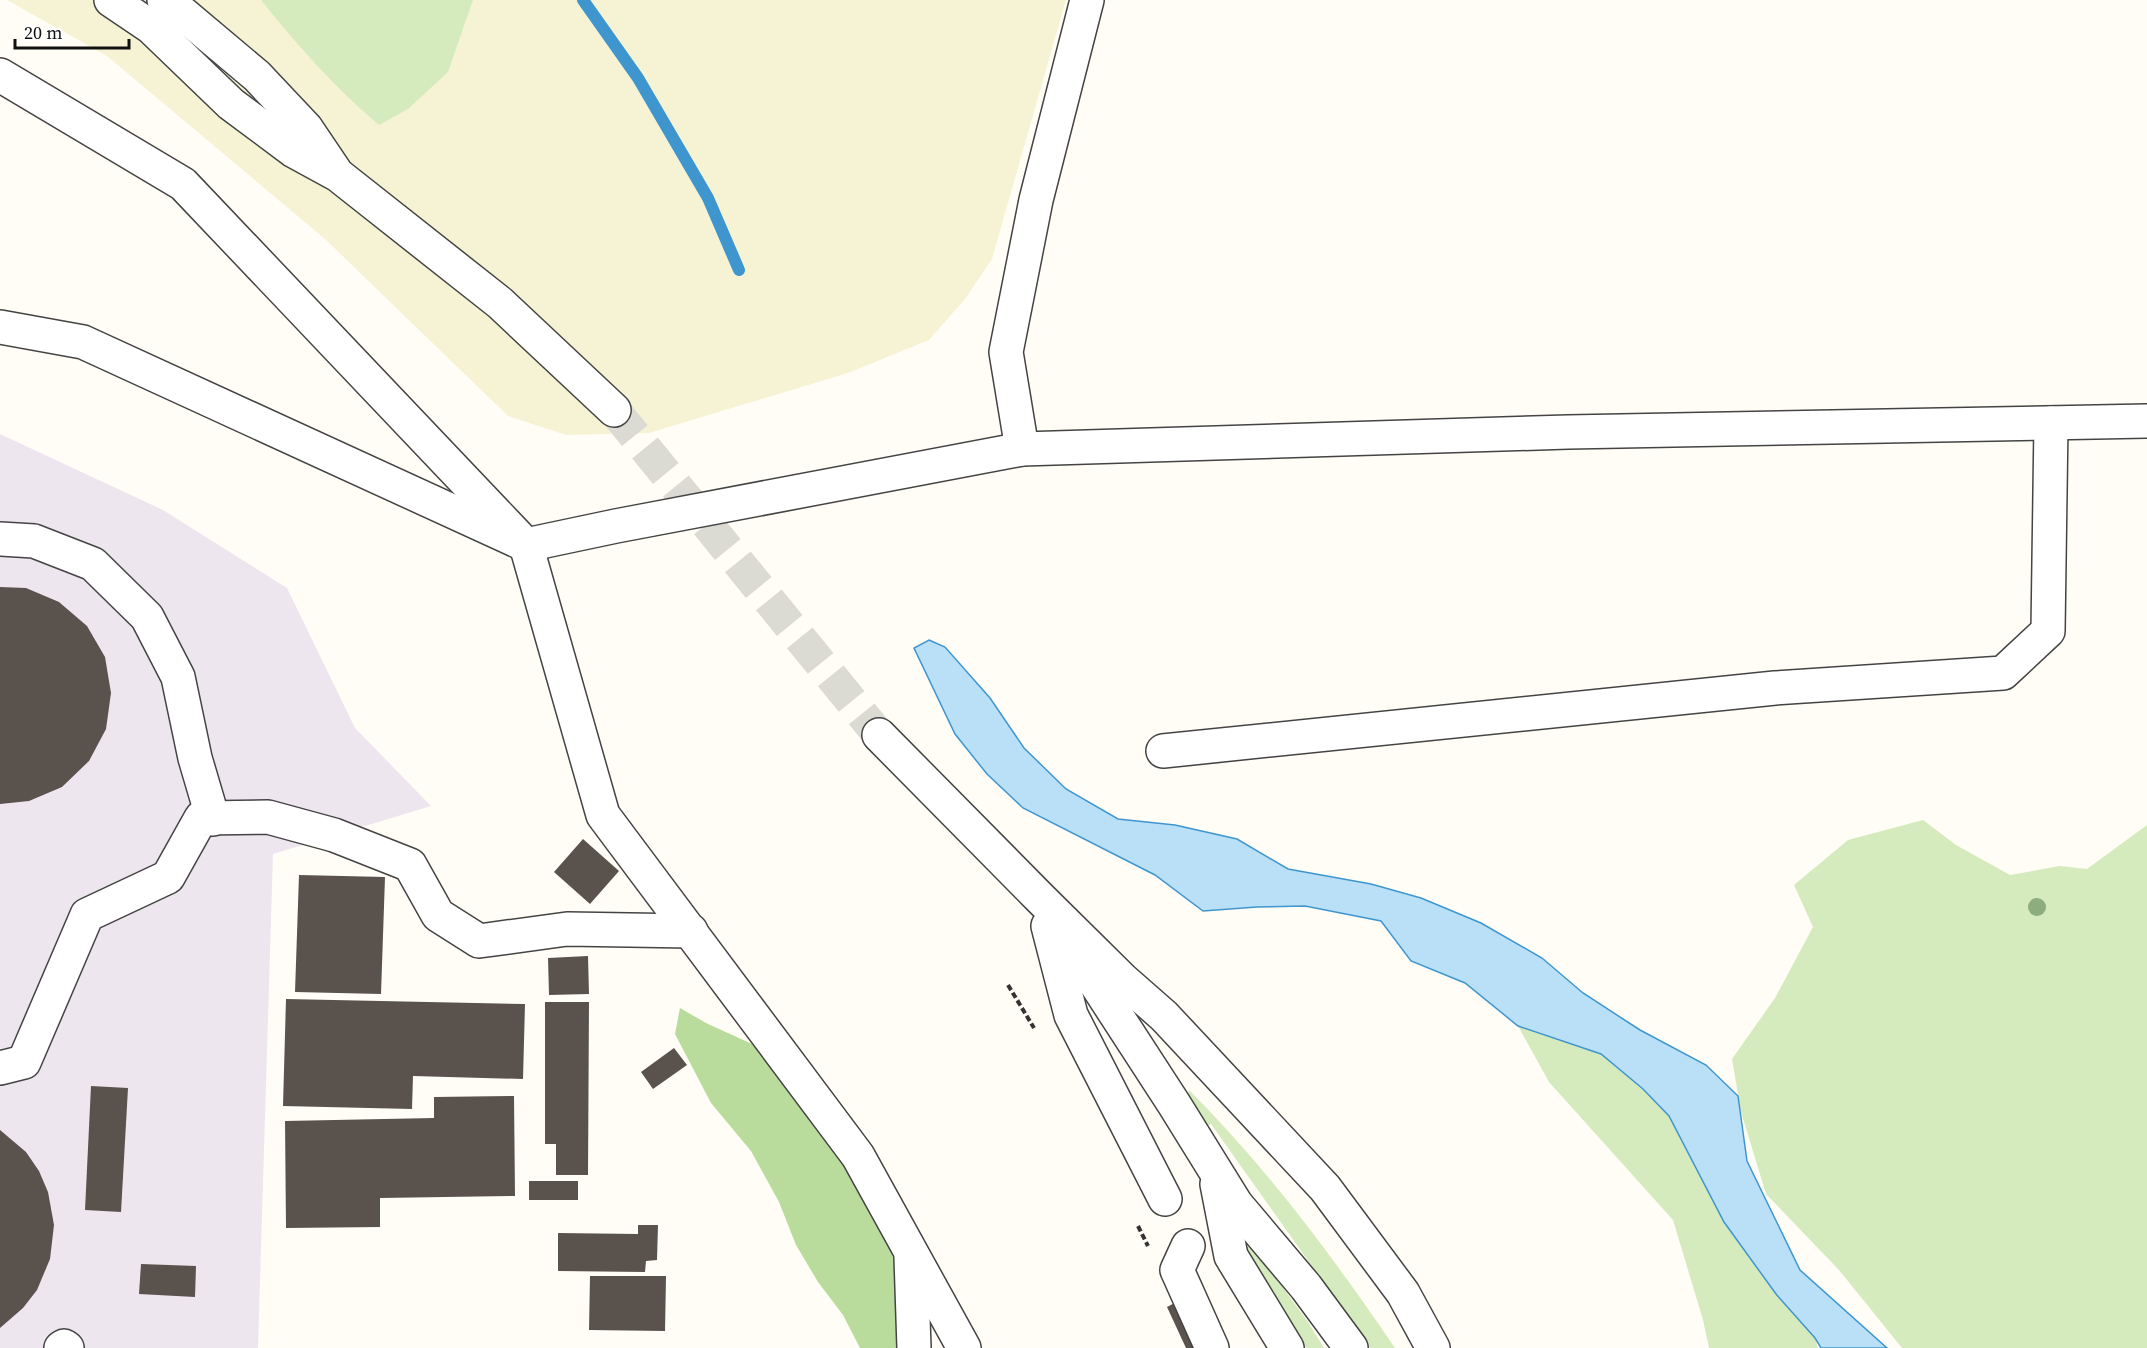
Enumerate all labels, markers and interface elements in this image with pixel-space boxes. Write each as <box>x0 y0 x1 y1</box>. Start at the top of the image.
scale bar <box>15 12 129 50</box>
text: 20 m <box>24 20 62 45</box>

